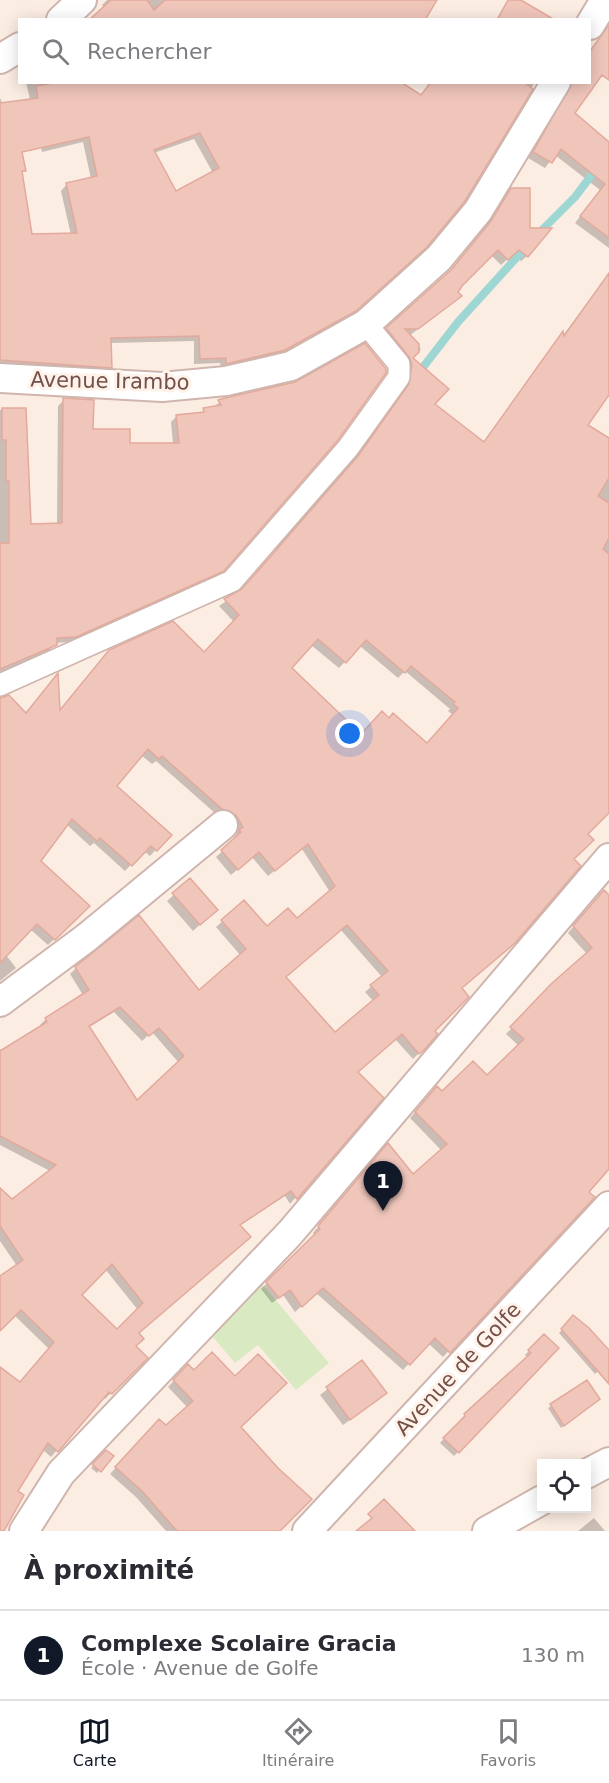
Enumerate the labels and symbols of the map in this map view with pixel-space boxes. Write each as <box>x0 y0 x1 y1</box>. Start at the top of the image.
street label: Avenue Irambo <box>30 368 190 394</box>
your location <box>335 719 364 748</box>
pin: 1 <box>364 1162 403 1211</box>
street label: Avenue de Golfe <box>390 1298 526 1440</box>

